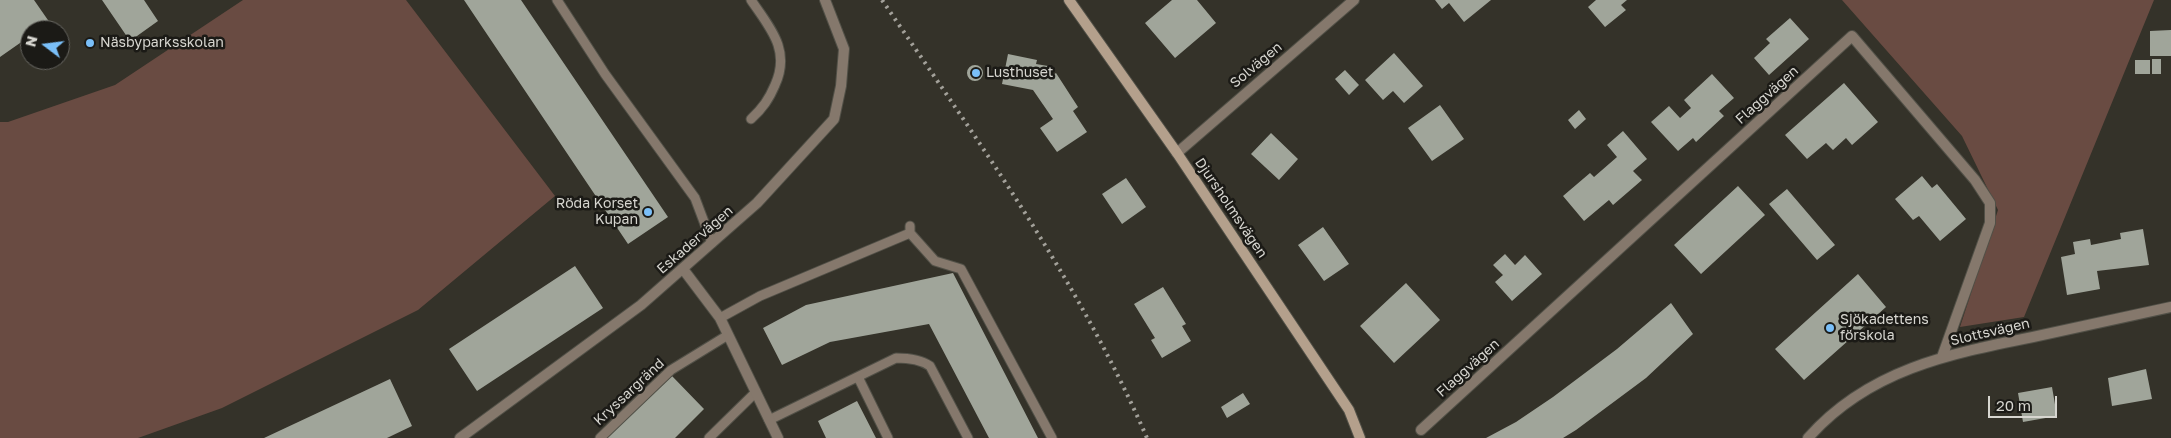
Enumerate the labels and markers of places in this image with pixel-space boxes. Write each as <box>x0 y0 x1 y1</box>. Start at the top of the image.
place label: Näsbyparksskolan <box>100 35 224 51</box>
marker: Näsbyparksskolan <box>84 37 96 49</box>
place label: Lusthuset <box>986 65 1053 81</box>
marker: Lusthuset <box>970 67 982 79</box>
place label: Röda Korset Kupan <box>556 196 638 228</box>
marker: Röda Korset Kupan <box>642 206 654 218</box>
place label: Sjökadettens förskola <box>1840 312 1929 344</box>
marker: Sjökadettens förskola <box>1824 322 1836 334</box>

